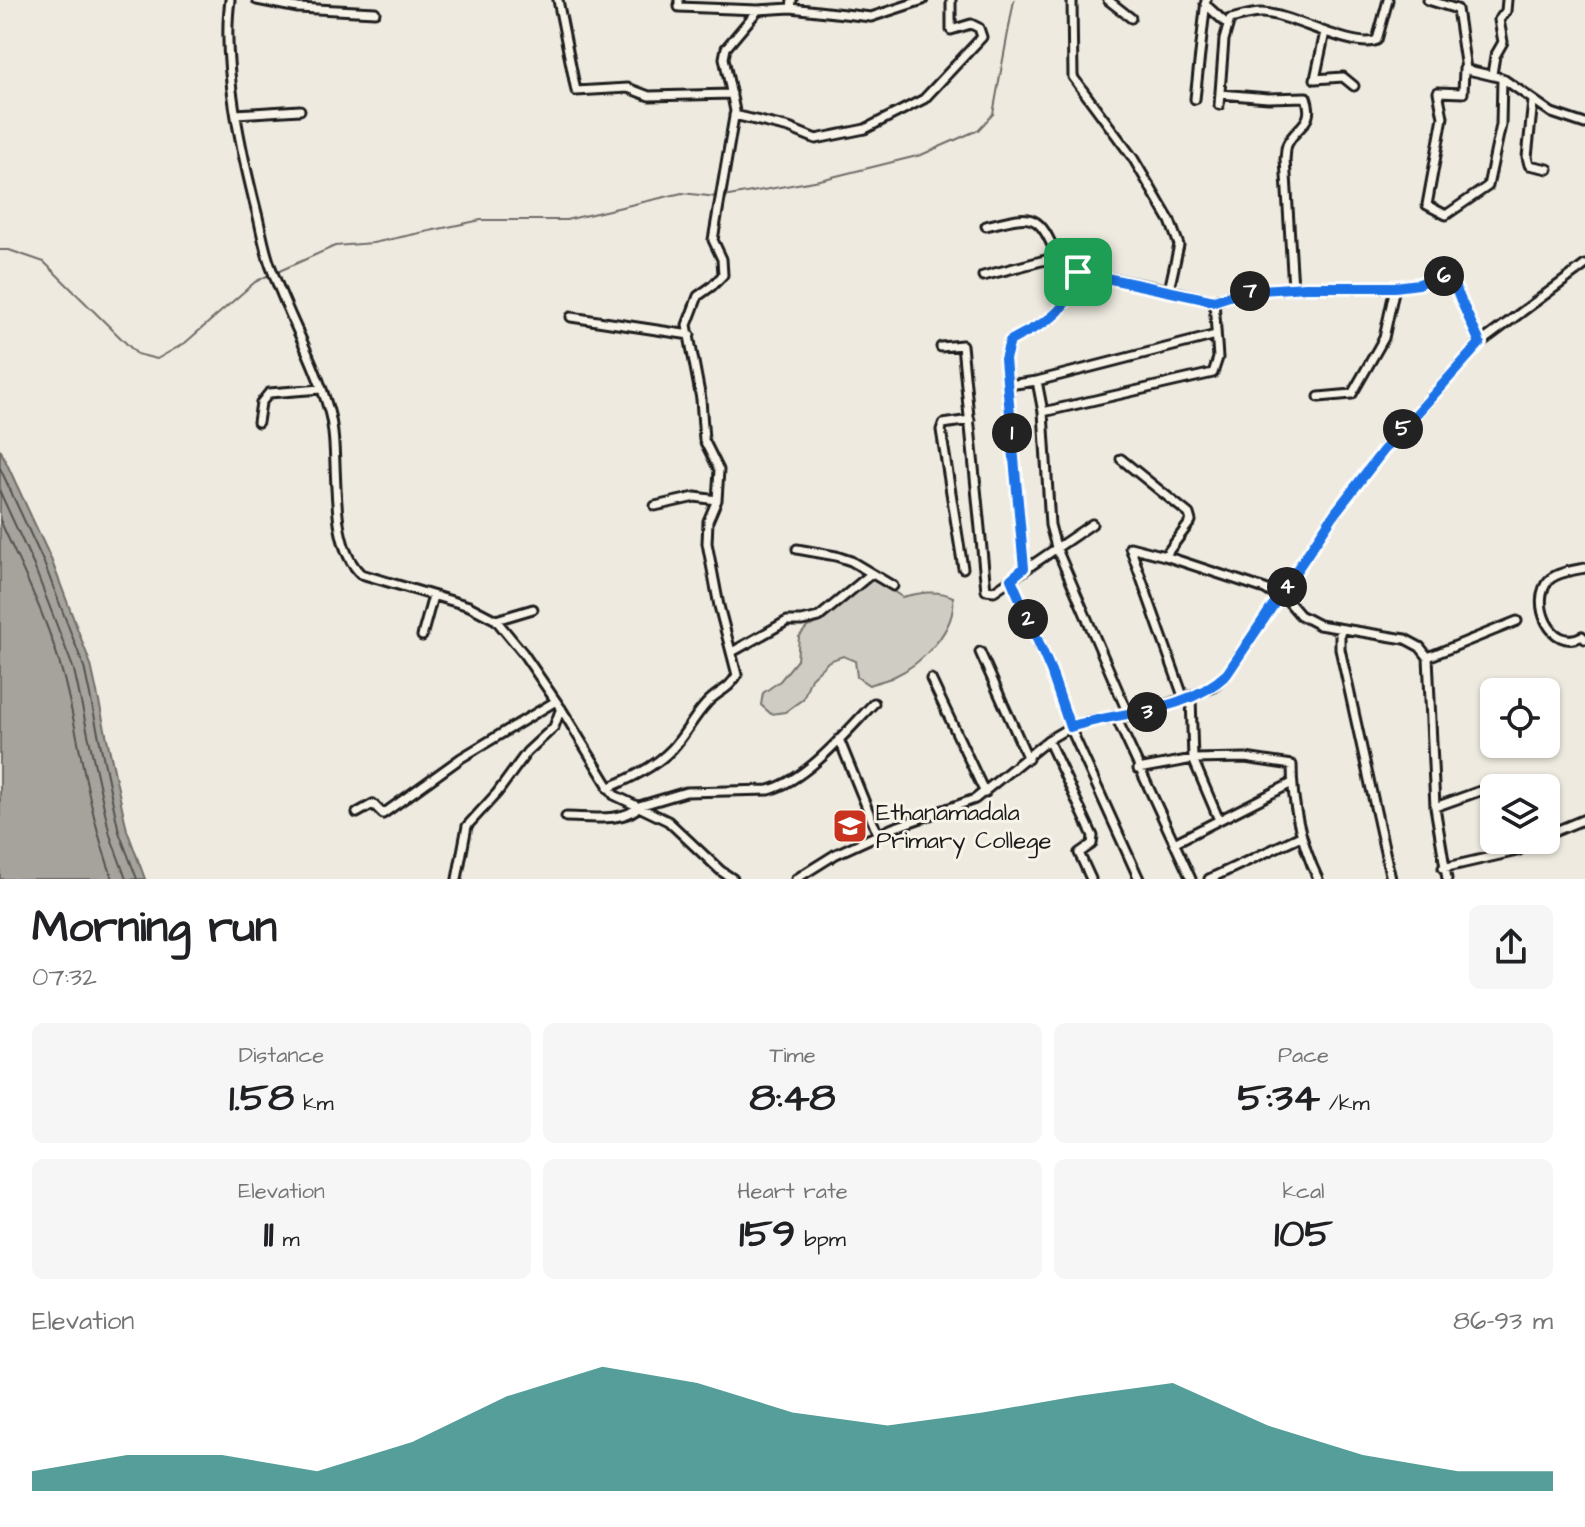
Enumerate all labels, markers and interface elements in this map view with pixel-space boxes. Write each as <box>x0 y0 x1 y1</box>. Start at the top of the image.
pin <box>1044 238 1112 306</box>
icon: arrive <box>1056 250 1100 294</box>
pin: 6 <box>1424 256 1464 296</box>
text: 6 <box>1437 260 1451 291</box>
pin: 7 <box>1230 271 1270 311</box>
text: 7 <box>1243 275 1257 306</box>
pin: 5 <box>1383 409 1423 449</box>
pin: 1 <box>992 413 1032 453</box>
text: 5 <box>1395 413 1411 444</box>
text: 1 <box>1011 417 1013 448</box>
pin: 4 <box>1267 567 1307 607</box>
text: 4 <box>1280 571 1294 602</box>
pin: 2 <box>1008 599 1048 639</box>
text: 2 <box>1022 603 1034 634</box>
map controls <box>1480 678 1560 854</box>
button: locate <box>1480 678 1560 758</box>
pin: 3 <box>1127 692 1167 732</box>
text: 3 <box>1141 696 1153 727</box>
button: layers <box>1480 774 1560 854</box>
place label: Ethanamadala Primary College <box>876 796 1051 859</box>
school or university icon: Ethanamadala Primary College <box>831 807 869 845</box>
text: Morning run <box>32 898 277 959</box>
button: share <box>1469 905 1553 989</box>
text: 07:32 <box>32 959 97 995</box>
text: Distance <box>239 1040 324 1071</box>
text: Time <box>769 1040 816 1071</box>
text: Pace <box>1278 1040 1329 1071</box>
text: 1.58 <box>229 1071 294 1126</box>
text: 8:48 <box>750 1071 835 1126</box>
text: 5:34 <box>1237 1071 1320 1126</box>
text: km <box>294 1088 334 1119</box>
text: /km <box>1320 1088 1370 1119</box>
text: Elevation <box>238 1176 325 1207</box>
text: Heart rate <box>737 1176 848 1207</box>
text: kcal <box>1282 1176 1325 1207</box>
text: 11 <box>263 1207 274 1262</box>
text: 159 <box>739 1207 795 1262</box>
text: 105 <box>1274 1207 1333 1262</box>
text: m <box>274 1224 300 1255</box>
text: bpm <box>795 1224 846 1255</box>
text: Elevation <box>32 1303 134 1339</box>
text: 86–93 m <box>1453 1303 1553 1339</box>

